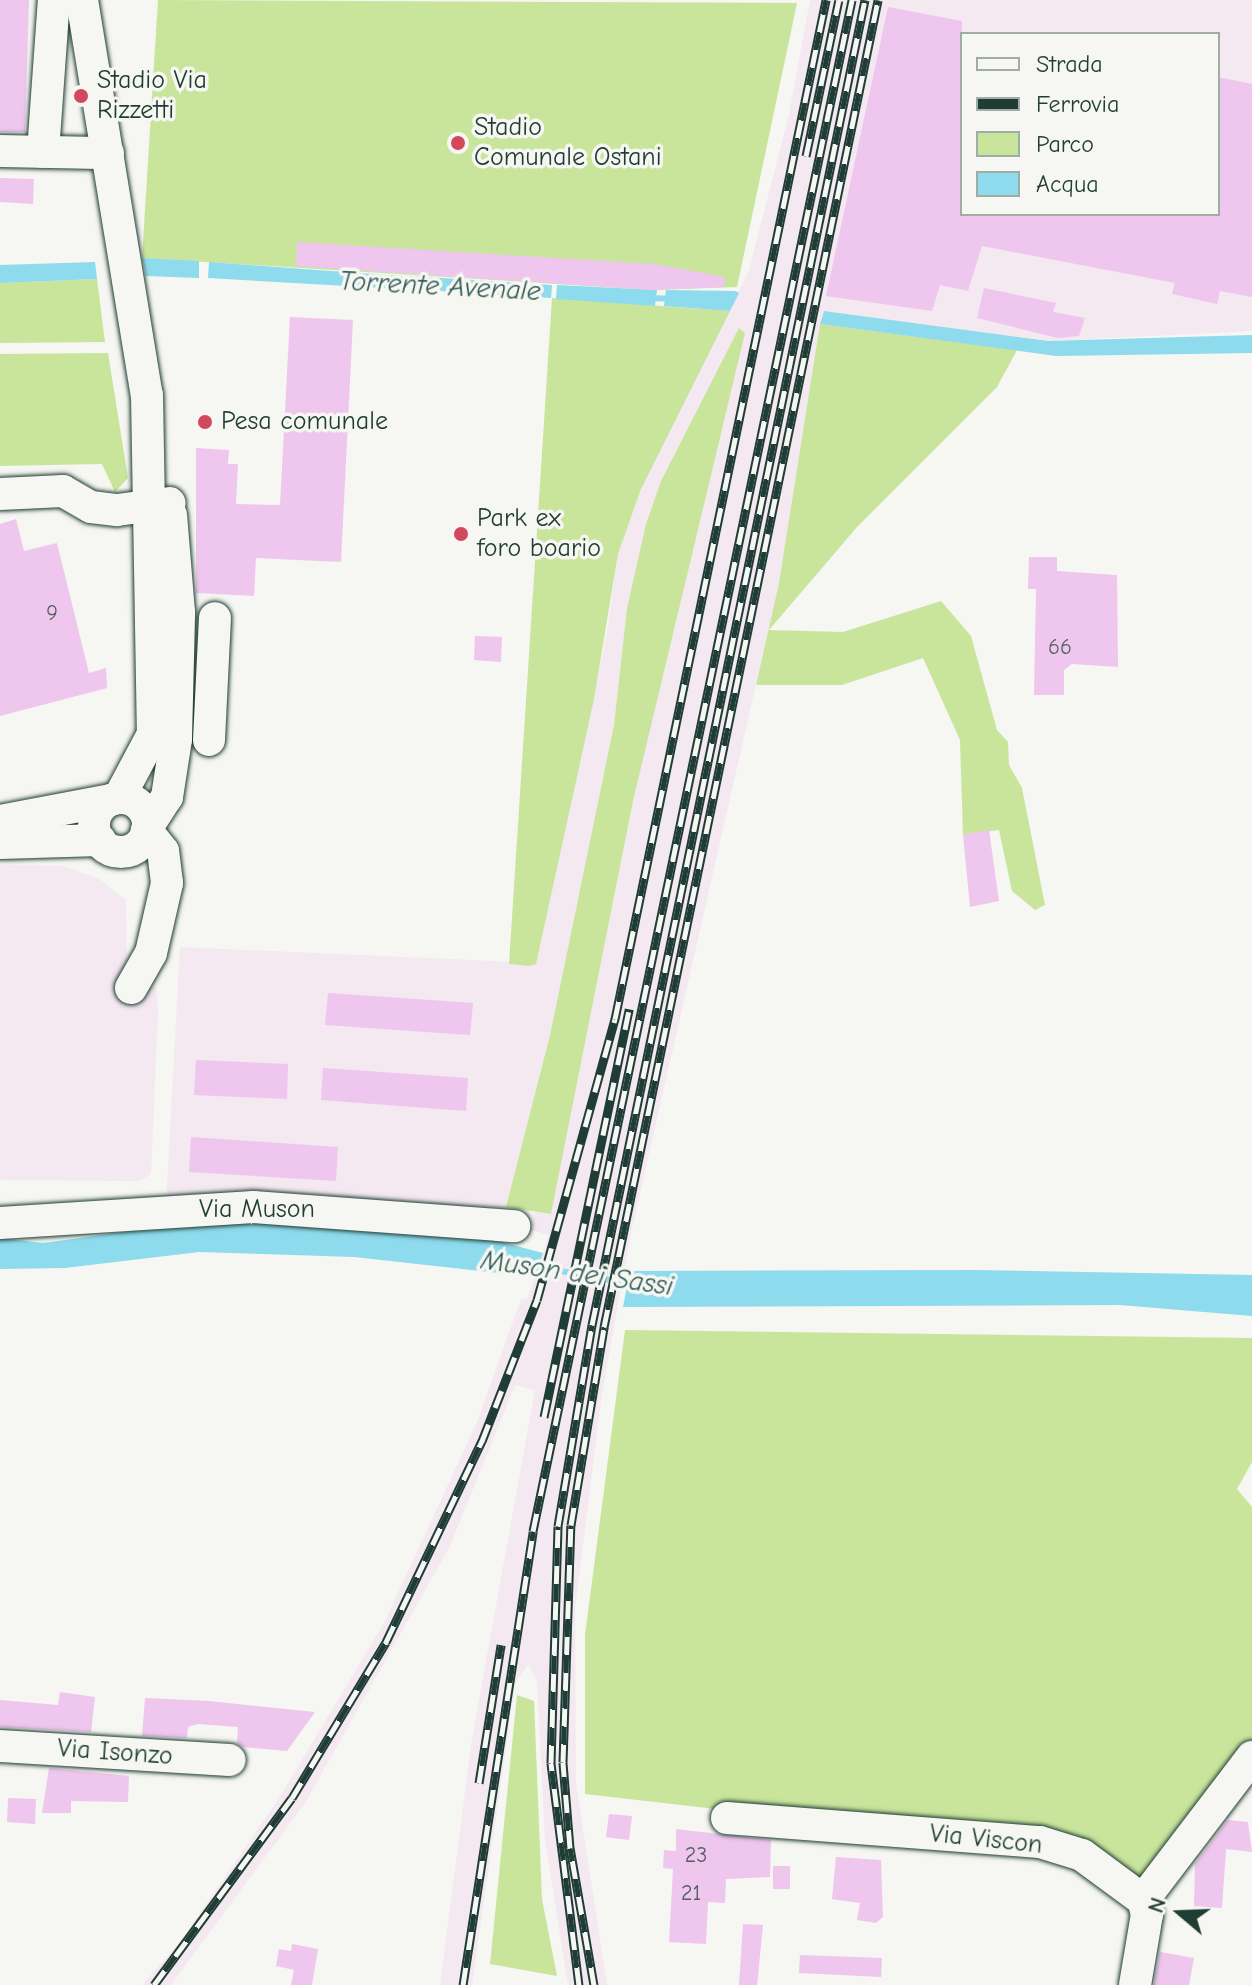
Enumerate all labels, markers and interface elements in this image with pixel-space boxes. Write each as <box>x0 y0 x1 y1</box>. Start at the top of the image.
legend <box>960 32 1220 216</box>
text: Strada <box>1036 50 1103 78</box>
place label: Stadio Via Rizzetti <box>97 65 207 126</box>
marker: Stadio Via Rizzetti <box>72 87 90 105</box>
text: Ferrovia <box>1036 90 1119 118</box>
place label: Stadio Comunale Ostani <box>474 112 662 174</box>
text: Parco <box>1036 130 1094 158</box>
marker: Stadio Comunale Ostani <box>449 134 467 152</box>
text: Acqua <box>1036 170 1099 198</box>
water label: Torrente Avenale <box>338 264 542 308</box>
place label: Pesa comunale <box>221 406 388 438</box>
marker: Pesa comunale <box>196 413 214 431</box>
place label: Park ex foro boario <box>477 503 601 564</box>
marker: Park ex foro boario <box>452 525 470 543</box>
house number: 9 <box>46 601 58 627</box>
house number: 66 <box>1048 635 1072 661</box>
street label: Via Muson <box>199 1194 315 1226</box>
water label: Muson dei Sassi <box>479 1243 675 1303</box>
street label: Via Isonzo <box>56 1733 174 1773</box>
street label: Via Viscon <box>928 1819 1044 1861</box>
house number: 23 <box>685 1843 707 1869</box>
north arrow <box>1140 1873 1220 1953</box>
house number: 21 <box>681 1881 701 1907</box>
text: N <box>1143 1894 1172 1916</box>

